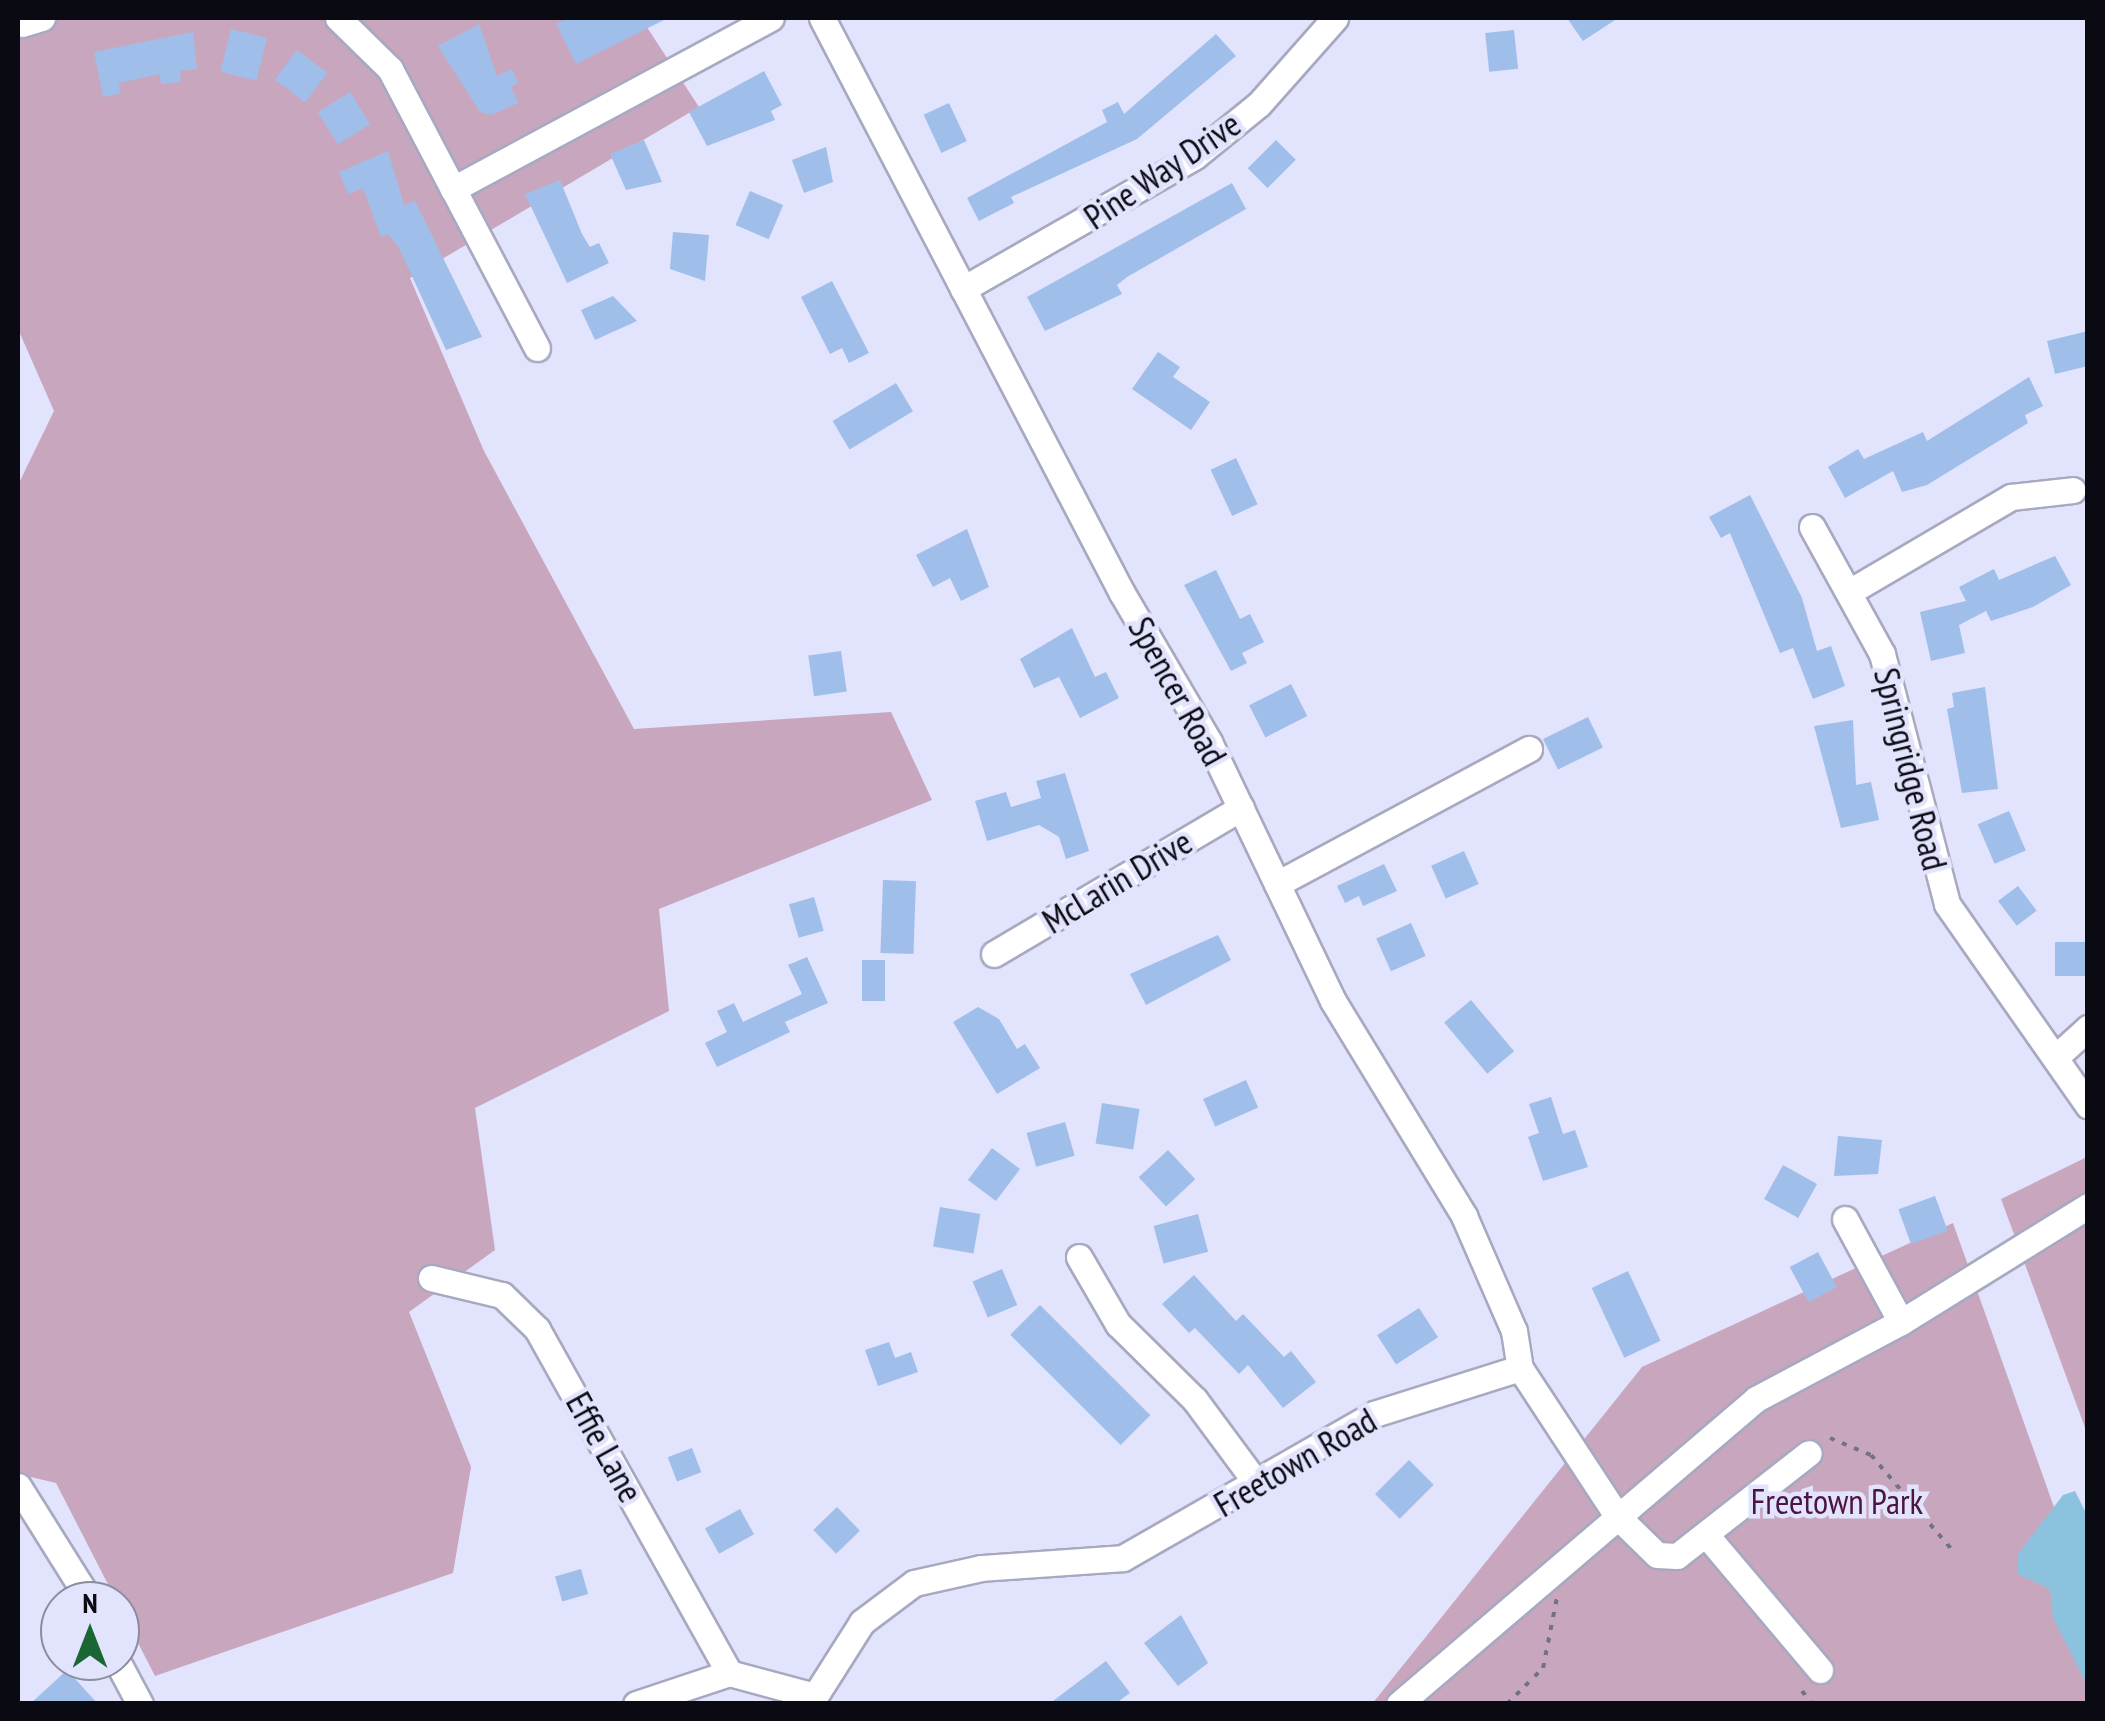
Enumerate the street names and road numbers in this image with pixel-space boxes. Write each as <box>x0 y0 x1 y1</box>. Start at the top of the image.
street label: Pine Way Drive <box>1075 102 1249 238</box>
street label: Spencer Road <box>1120 610 1236 772</box>
street label: Springridge Road <box>1866 664 1956 874</box>
street label: McLarin Drive <box>1035 820 1199 942</box>
street label: Effie Lane <box>558 1385 652 1509</box>
street label: Freetown Road <box>1207 1399 1383 1525</box>

